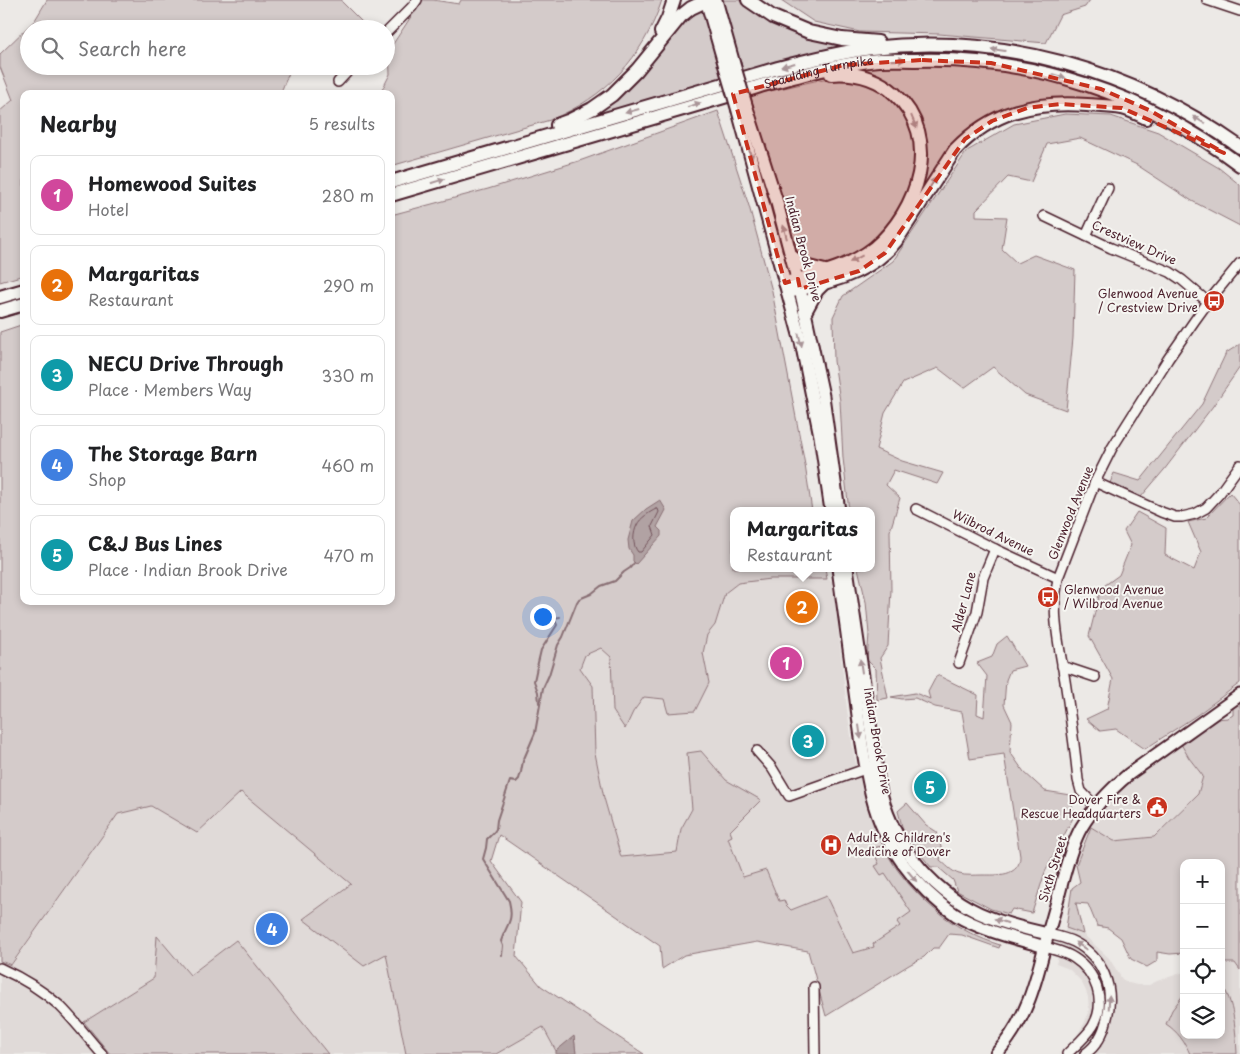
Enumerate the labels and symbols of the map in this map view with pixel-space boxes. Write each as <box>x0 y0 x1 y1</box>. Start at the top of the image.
one-way arrow <box>989 46 1005 54</box>
street label: Spaulding Turnpike <box>762 51 874 93</box>
one-way arrow <box>890 56 906 64</box>
one-way arrow <box>781 61 796 69</box>
one-way arrow <box>1051 73 1066 81</box>
one-way arrow <box>687 101 702 109</box>
one-way arrow <box>625 107 640 115</box>
one-way arrow <box>911 115 919 129</box>
one-way arrow <box>1193 115 1206 124</box>
one-way arrow <box>746 146 754 161</box>
one-way arrow <box>431 177 446 185</box>
one-way arrow <box>927 178 936 191</box>
street label: Indian Brook Drive <box>781 194 827 303</box>
street label: Crestview Drive <box>1089 215 1180 269</box>
one-way arrow <box>781 225 789 240</box>
one-way arrow <box>849 255 863 263</box>
place label: Glenwood Avenue / Crestview Drive <box>1098 284 1198 316</box>
bus stop icon: Glenwood Avenue / Crestview Drive <box>1202 289 1226 313</box>
one-way arrow <box>796 332 804 347</box>
street label: Glenwood Avenue <box>1043 462 1097 562</box>
street label: Wilbrod Avenue <box>949 504 1038 560</box>
street label: Alder Lane <box>946 569 980 634</box>
place label: Glenwood Avenue / Wilbrod Avenue <box>1064 580 1165 612</box>
bus stop icon: Glenwood Avenue / Wilbrod Avenue <box>1036 585 1060 609</box>
pin: 2 <box>786 588 818 626</box>
your location <box>530 604 556 630</box>
pin: 1 <box>770 644 802 682</box>
one-way arrow <box>857 657 865 673</box>
street label: Indian Brook Drive <box>860 686 896 796</box>
pin: 3 <box>792 722 824 760</box>
one-way arrow <box>857 724 865 740</box>
pin: 5 <box>914 768 946 806</box>
place label: Dover Fire & Rescue Headquarters <box>1020 790 1142 822</box>
public building icon: Dover Fire & Rescue Headquarters <box>1145 795 1169 819</box>
place label: Adult & Children's Medicine of Dover <box>847 828 951 860</box>
hospital icon: Adult & Children's Medicine of Dover <box>819 833 843 857</box>
street label: Sixth Street <box>1033 833 1071 904</box>
one-way arrow <box>907 869 918 882</box>
pin: 4 <box>256 910 288 948</box>
one-way arrow <box>994 917 1009 924</box>
one-way arrow <box>1074 942 1087 951</box>
one-way arrow <box>1105 994 1113 1010</box>

